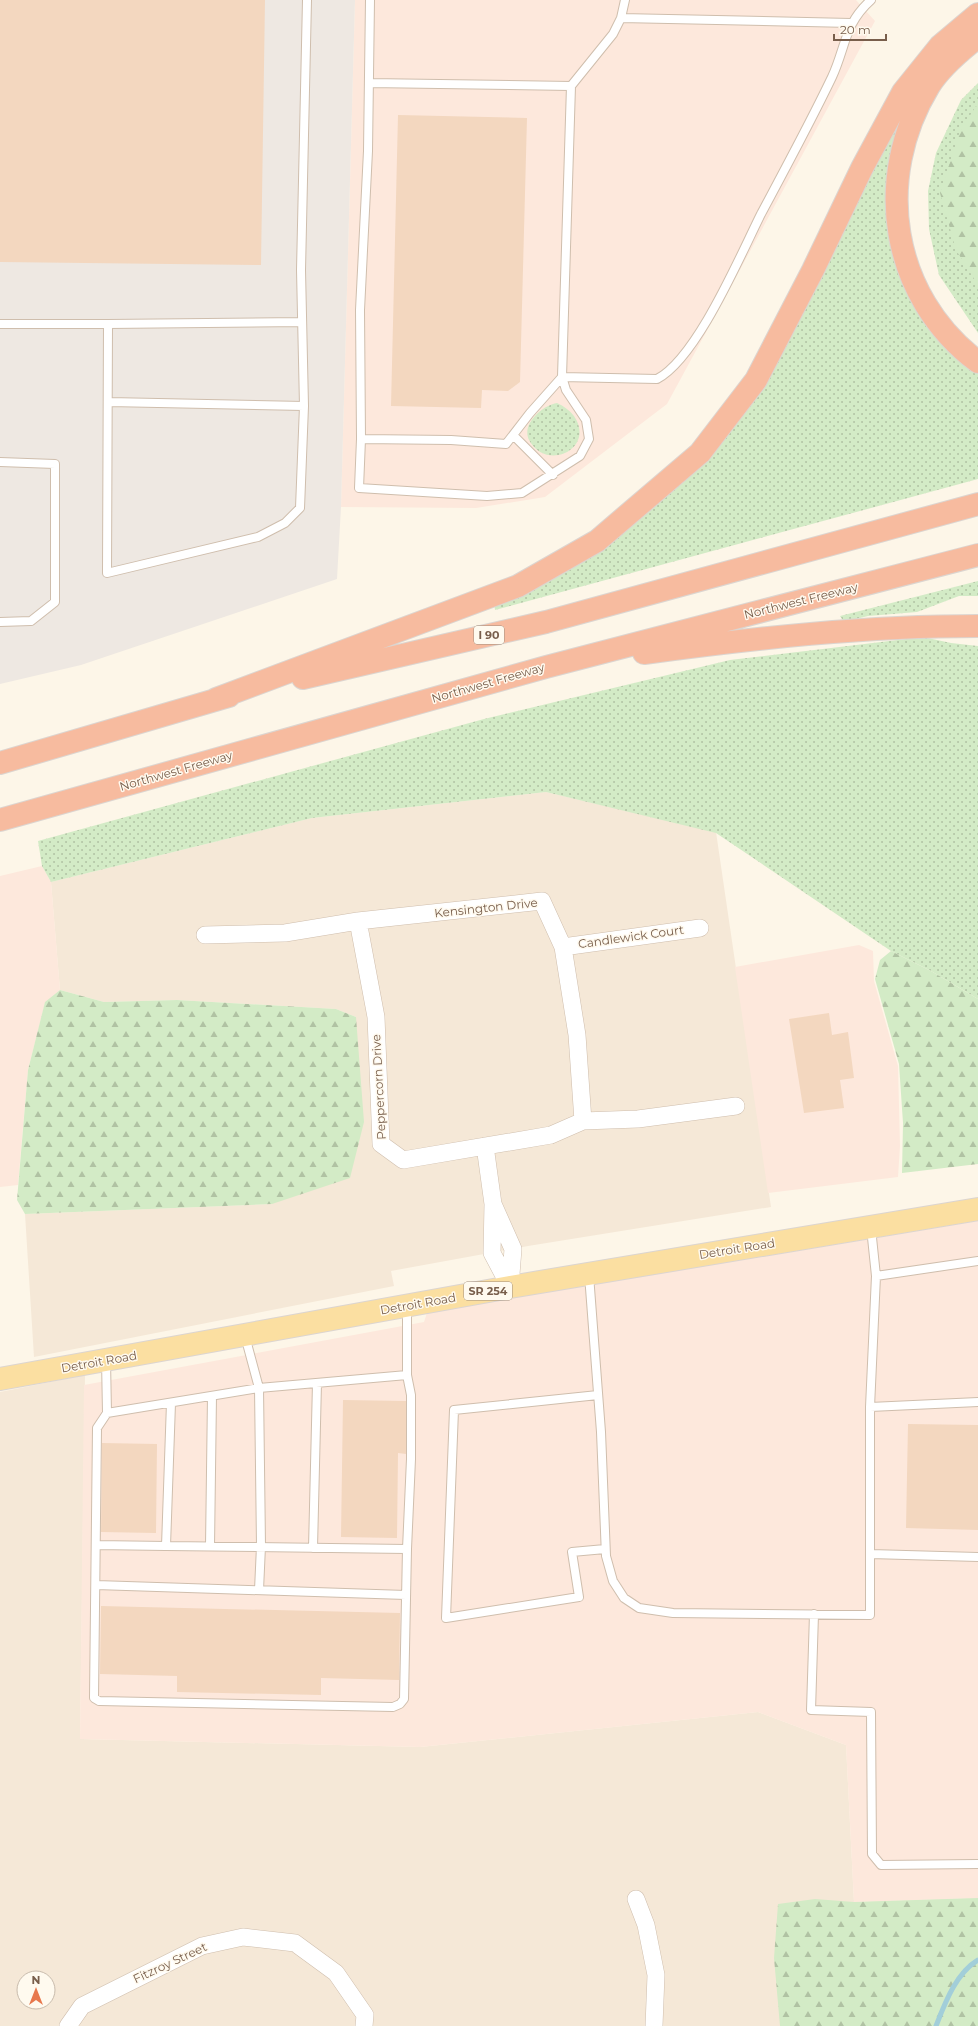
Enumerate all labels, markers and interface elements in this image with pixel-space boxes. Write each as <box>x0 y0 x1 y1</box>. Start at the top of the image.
scale bar <box>834 16 886 42</box>
text: 20 m <box>840 22 871 37</box>
street label: Northwest Freeway <box>742 579 860 622</box>
road number: I 90 <box>474 626 504 644</box>
street label: Northwest Freeway <box>430 659 547 706</box>
street label: Northwest Freeway <box>118 747 235 794</box>
street label: Kensington Drive <box>434 895 538 920</box>
street label: Candlewick Court <box>577 922 685 951</box>
street label: Peppercorn Drive <box>368 1034 389 1140</box>
street label: Detroit Road <box>698 1235 776 1262</box>
road number: SR 254 <box>464 1282 512 1300</box>
street label: Detroit Road <box>379 1289 457 1318</box>
street label: Detroit Road <box>60 1347 138 1376</box>
street label: Fitzroy Street <box>131 1939 209 1986</box>
north arrow <box>16 1970 56 2010</box>
text: N <box>32 1973 40 1987</box>

